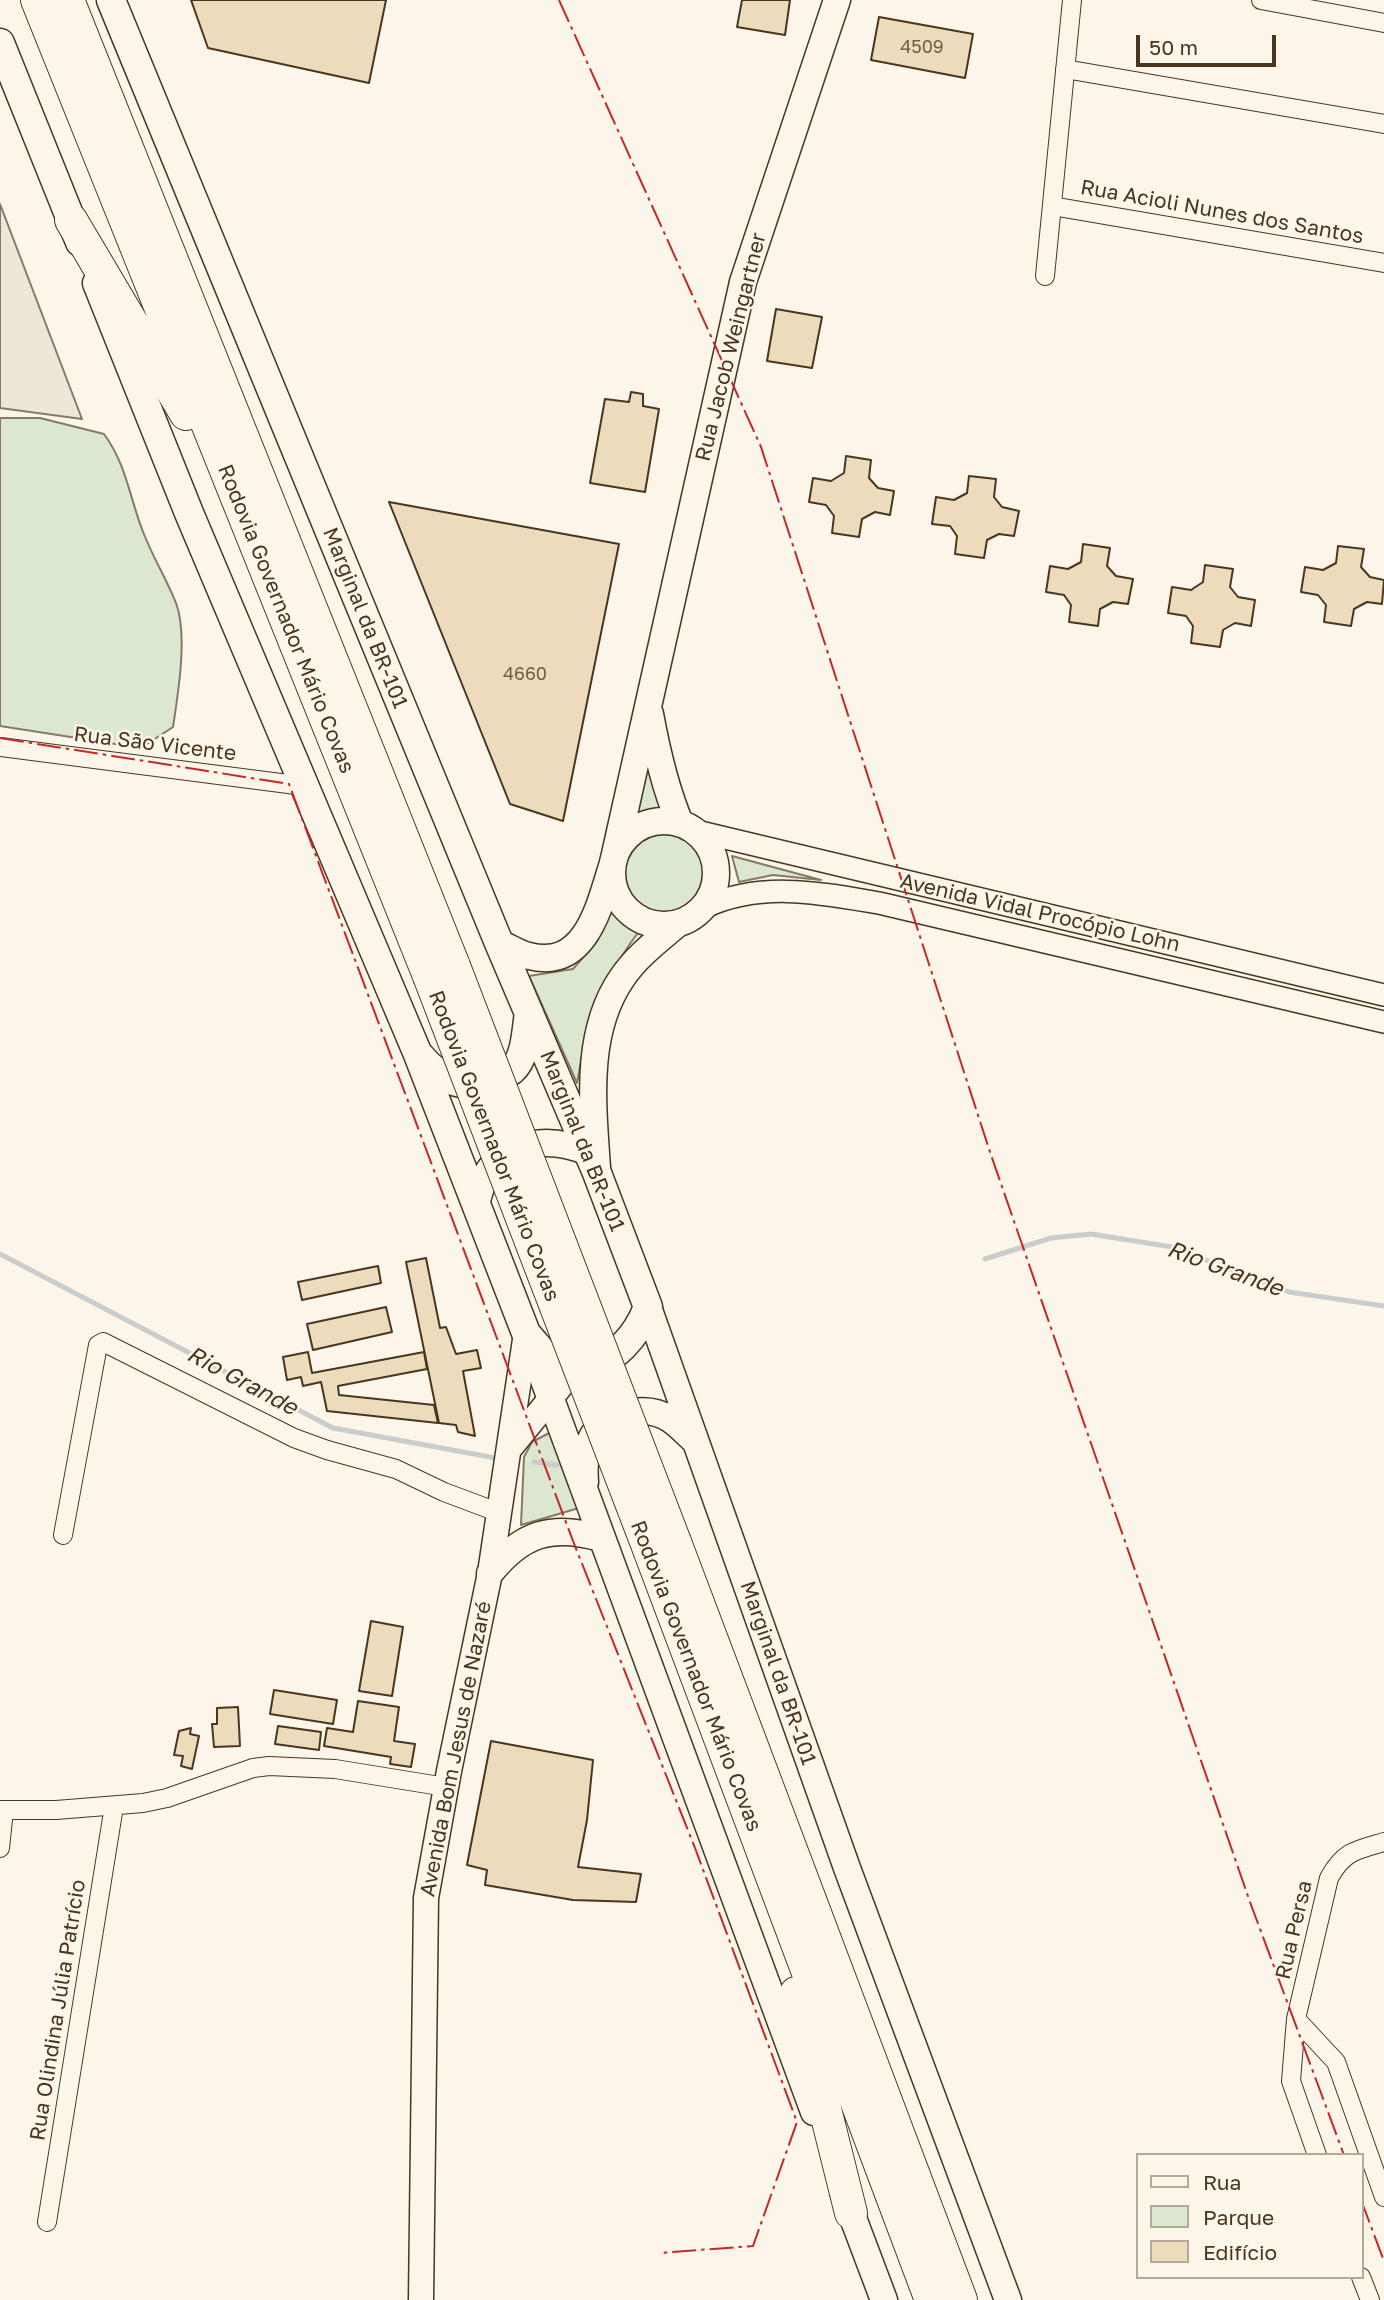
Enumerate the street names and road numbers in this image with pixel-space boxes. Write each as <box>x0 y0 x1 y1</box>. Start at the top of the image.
street label: Rua Acioli Nunes dos Santos <box>1078 175 1366 249</box>
street label: Rua Jacob Weingartner <box>690 230 772 464</box>
street label: Rodovia Governador Mário Covas <box>212 461 360 777</box>
street label: Marginal da BR-101 <box>317 524 413 712</box>
street label: Rua São Vicente <box>72 722 238 766</box>
street label: Avenida Vidal Procópio Lohn <box>898 869 1182 957</box>
street label: Rodovia Governador Mário Covas <box>423 987 565 1305</box>
street label: Marginal da BR-101 <box>534 1047 630 1235</box>
street label: Rodovia Governador Mário Covas <box>625 1517 767 1835</box>
street label: Marginal da BR-101 <box>735 1578 821 1768</box>
street label: Avenida Bom Jesus de Nazaré <box>415 1599 497 1899</box>
street label: Rua Olindina Júlia Patrício <box>25 1878 91 2142</box>
street label: Rua Persa <box>1270 1878 1318 1982</box>

